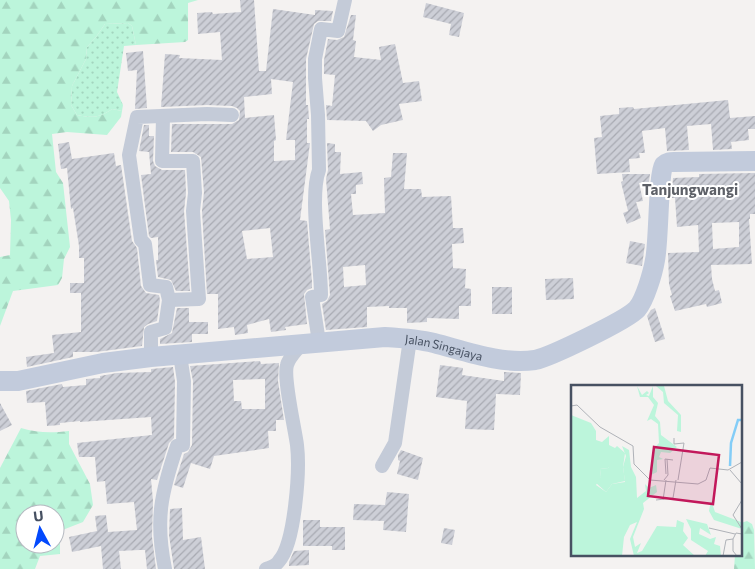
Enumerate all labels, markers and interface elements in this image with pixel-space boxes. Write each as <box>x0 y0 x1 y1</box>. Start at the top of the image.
district label: Tanjungwangi <box>642 180 738 198</box>
street label: Jalan Singajaya <box>404 331 484 363</box>
inset map <box>571 385 742 556</box>
north arrow <box>15 504 65 554</box>
text: U <box>32 507 44 525</box>

